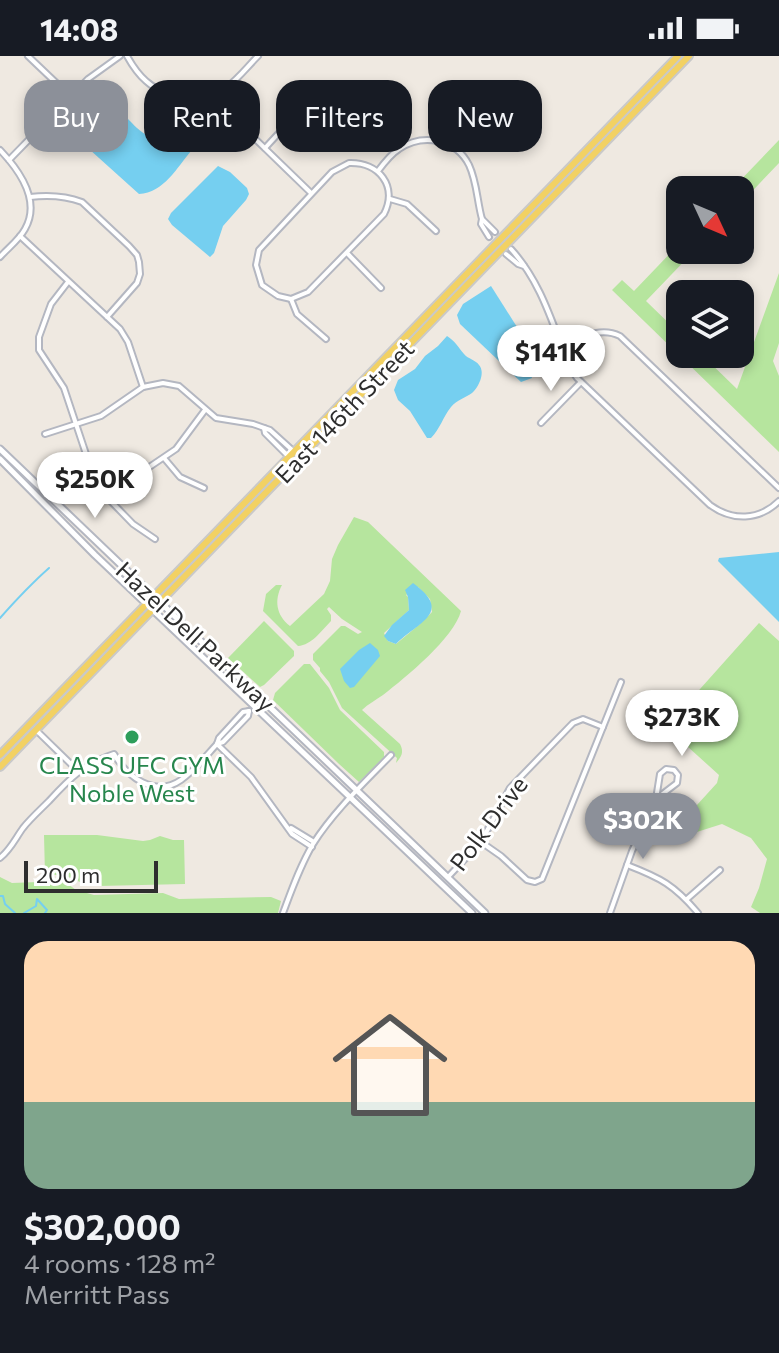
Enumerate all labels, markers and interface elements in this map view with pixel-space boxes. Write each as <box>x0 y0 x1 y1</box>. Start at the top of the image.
text: 14:08 <box>40 10 118 47</box>
chip: Buy <box>24 80 128 152</box>
chip: Rent <box>144 80 260 152</box>
chip: Filters <box>276 80 412 152</box>
chip: New <box>428 80 542 152</box>
north arrow <box>666 176 754 264</box>
map controls <box>666 176 754 368</box>
button: layers <box>666 280 754 368</box>
pin: $141K <box>495 325 607 393</box>
street label: East 146th Street <box>268 333 420 488</box>
text: $141K <box>515 335 587 366</box>
pin: $250K <box>39 452 151 520</box>
text: $250K <box>55 462 135 493</box>
street label: Hazel Dell Parkway <box>110 555 282 717</box>
pin: $273K <box>626 690 738 758</box>
text: $273K <box>643 700 721 731</box>
marker: CLASS UFC GYM Noble West <box>123 728 141 746</box>
place label: CLASS UFC GYM Noble West <box>39 750 225 807</box>
street label: Polk Drive <box>443 770 533 876</box>
pin: $302K <box>587 793 699 861</box>
text: $302K <box>603 803 683 834</box>
scale bar <box>24 857 158 893</box>
text: 200 m <box>36 861 100 888</box>
icon: home <box>318 993 462 1137</box>
text: $302,000 <box>24 1205 181 1247</box>
text: 4 rooms · 128 m² <box>24 1247 216 1278</box>
text: Merritt Pass <box>24 1278 170 1309</box>

